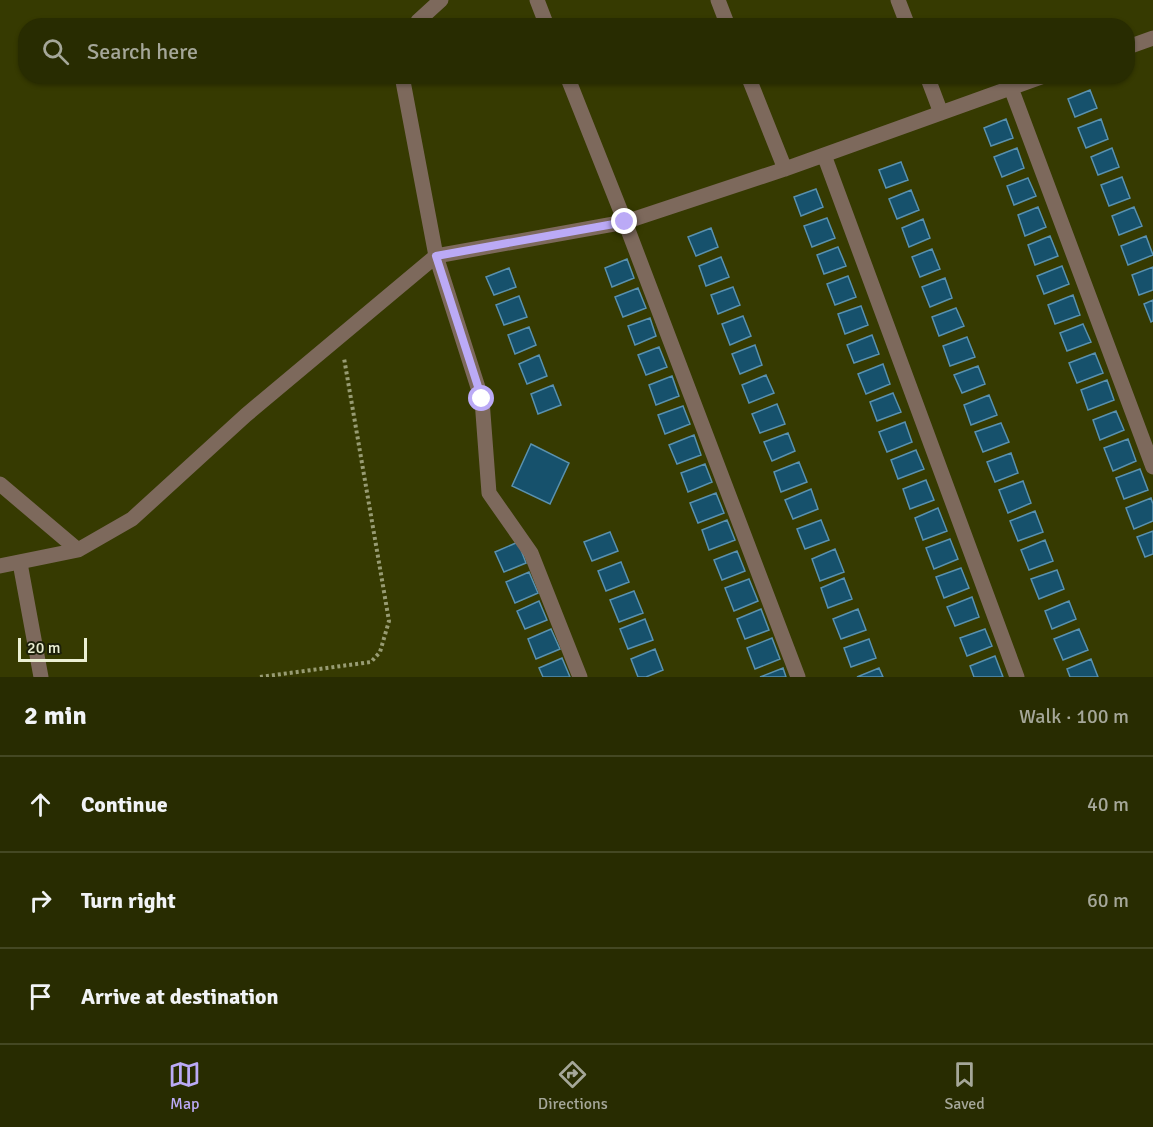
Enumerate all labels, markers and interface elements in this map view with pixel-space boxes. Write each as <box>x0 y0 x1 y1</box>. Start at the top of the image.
search box <box>18 18 1135 84</box>
icon: search <box>39 35 72 68</box>
text: Search here <box>87 38 198 65</box>
route end <box>611 208 637 234</box>
route start <box>468 385 494 411</box>
scale bar <box>18 635 87 662</box>
text: 20 m <box>27 638 61 658</box>
text: 2 min <box>24 700 87 732</box>
text: Walk · 100 m <box>1019 704 1129 729</box>
icon: ahead <box>24 788 57 821</box>
text: Continue <box>81 791 168 818</box>
text: 40 m <box>1087 792 1129 817</box>
icon: right <box>24 884 57 917</box>
text: Turn right <box>81 887 176 914</box>
text: 60 m <box>1087 888 1129 913</box>
icon: arrive <box>24 980 57 1013</box>
text: Arrive at destination <box>81 983 278 1010</box>
tab: Map <box>168 1058 201 1114</box>
tab: Directions <box>538 1058 608 1114</box>
tab: Saved <box>944 1058 985 1114</box>

